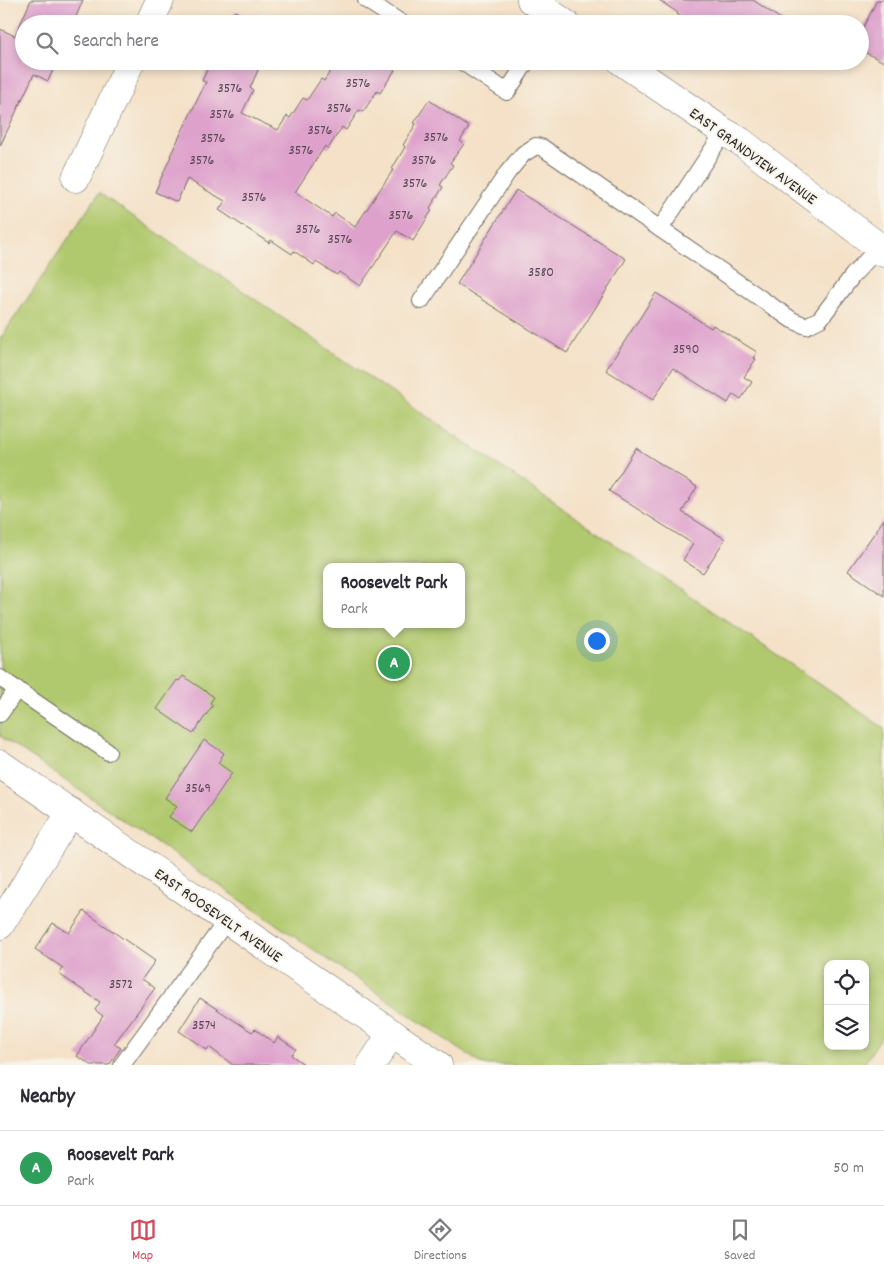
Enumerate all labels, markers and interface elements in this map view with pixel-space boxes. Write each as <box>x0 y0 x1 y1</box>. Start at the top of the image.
search box <box>15 15 869 70</box>
icon: search <box>33 29 61 57</box>
text: Search here <box>73 29 159 56</box>
house number: 3576 <box>346 74 371 94</box>
house number: 3576 <box>218 79 243 99</box>
house number: 3576 <box>327 99 352 119</box>
street label: EAST GRANDVIEW AVENUE <box>684 103 822 212</box>
house number: 3576 <box>210 105 235 125</box>
house number: 3576 <box>308 121 333 141</box>
house number: 3576 <box>424 128 449 148</box>
house number: 3576 <box>201 129 226 149</box>
house number: 3576 <box>289 141 314 161</box>
house number: 3576 <box>190 151 215 171</box>
house number: 3576 <box>412 151 437 171</box>
house number: 3576 <box>403 174 428 194</box>
house number: 3576 <box>242 188 267 208</box>
house number: 3576 <box>389 206 414 226</box>
house number: 3576 <box>296 220 321 240</box>
house number: 3576 <box>328 230 353 250</box>
house number: 3580 <box>528 263 554 283</box>
house number: 3590 <box>673 340 699 360</box>
popup <box>323 563 465 628</box>
text: Roosevelt Park <box>340 571 448 598</box>
text: Park <box>340 598 368 621</box>
your location <box>584 628 610 654</box>
pin: A <box>378 644 410 682</box>
house number: 3569 <box>185 779 211 799</box>
street label: EAST ROOSEVELT AVENUE <box>149 863 287 969</box>
map controls <box>824 960 869 1050</box>
button: locate <box>824 960 869 1005</box>
house number: 3572 <box>109 975 133 995</box>
button: layers <box>824 1005 869 1050</box>
house number: 3574 <box>192 1016 216 1036</box>
text: Nearby <box>20 1083 75 1113</box>
text: Roosevelt Park <box>67 1143 174 1170</box>
text: A <box>32 1157 40 1180</box>
text: 50 m <box>833 1157 864 1180</box>
text: Park <box>67 1170 94 1193</box>
tab: Map <box>129 1216 157 1266</box>
tab: Directions <box>414 1216 467 1266</box>
tab: Saved <box>724 1216 755 1266</box>

